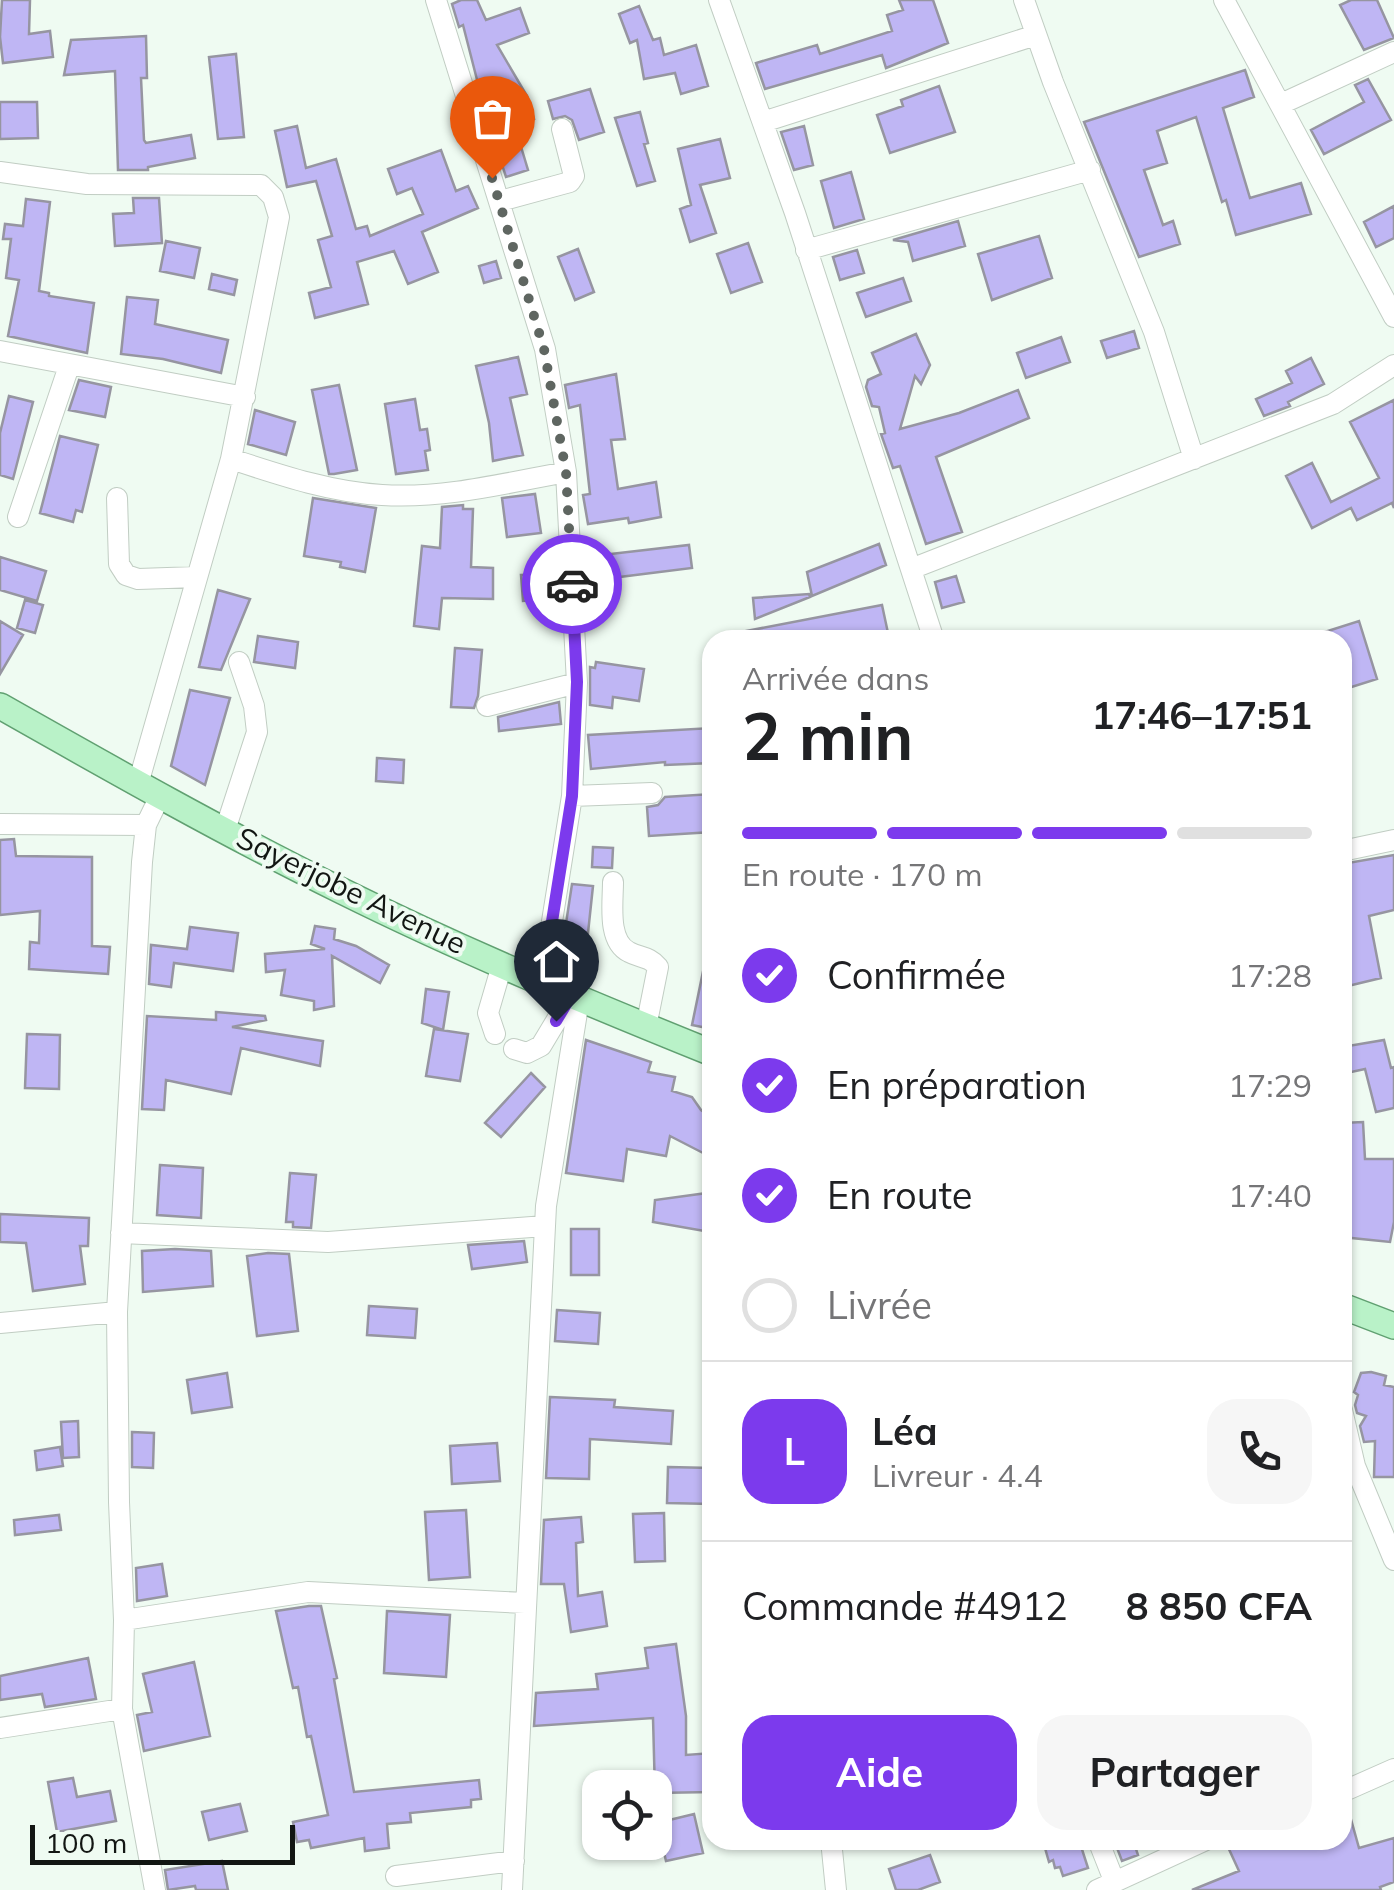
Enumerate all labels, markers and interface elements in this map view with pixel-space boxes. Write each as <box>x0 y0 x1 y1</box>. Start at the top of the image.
pin <box>450 76 535 179</box>
icon: bag <box>465 91 520 146</box>
courier <box>522 534 622 634</box>
icon: car <box>545 557 600 612</box>
text: Arrivée dans <box>742 658 929 698</box>
text: 17:46–17:51 <box>1092 691 1312 739</box>
text: 2 min <box>742 695 913 776</box>
street label: Sayerjobe Avenue <box>231 818 472 962</box>
text: En route · 170 m <box>742 854 983 894</box>
pin <box>514 919 599 1022</box>
icon: home <box>529 934 584 989</box>
icon: check <box>742 948 797 1003</box>
text: Confirmée <box>827 951 1006 999</box>
text: 17:28 <box>1228 955 1312 995</box>
icon: check <box>742 1058 797 1113</box>
text: En préparation <box>827 1061 1087 1109</box>
text: 17:29 <box>1228 1065 1312 1105</box>
icon: check <box>742 1168 797 1223</box>
text: En route <box>827 1171 973 1219</box>
text: 17:40 <box>1228 1175 1312 1215</box>
text: Livrée <box>827 1281 932 1329</box>
button: phone <box>1207 1399 1312 1504</box>
text: Léa <box>872 1407 937 1455</box>
text: L <box>784 1427 805 1475</box>
text: Livreur · 4.4 <box>872 1455 1043 1495</box>
text: Commande #4912 <box>742 1582 1068 1630</box>
text: 8 850 CFA <box>1126 1582 1312 1630</box>
button: Aide <box>742 1715 1017 1830</box>
button: Partager <box>1037 1715 1312 1830</box>
map controls <box>582 1770 672 1860</box>
button: locate <box>582 1770 672 1860</box>
scale bar <box>30 1820 295 1864</box>
text: 100 m <box>45 1825 127 1860</box>

